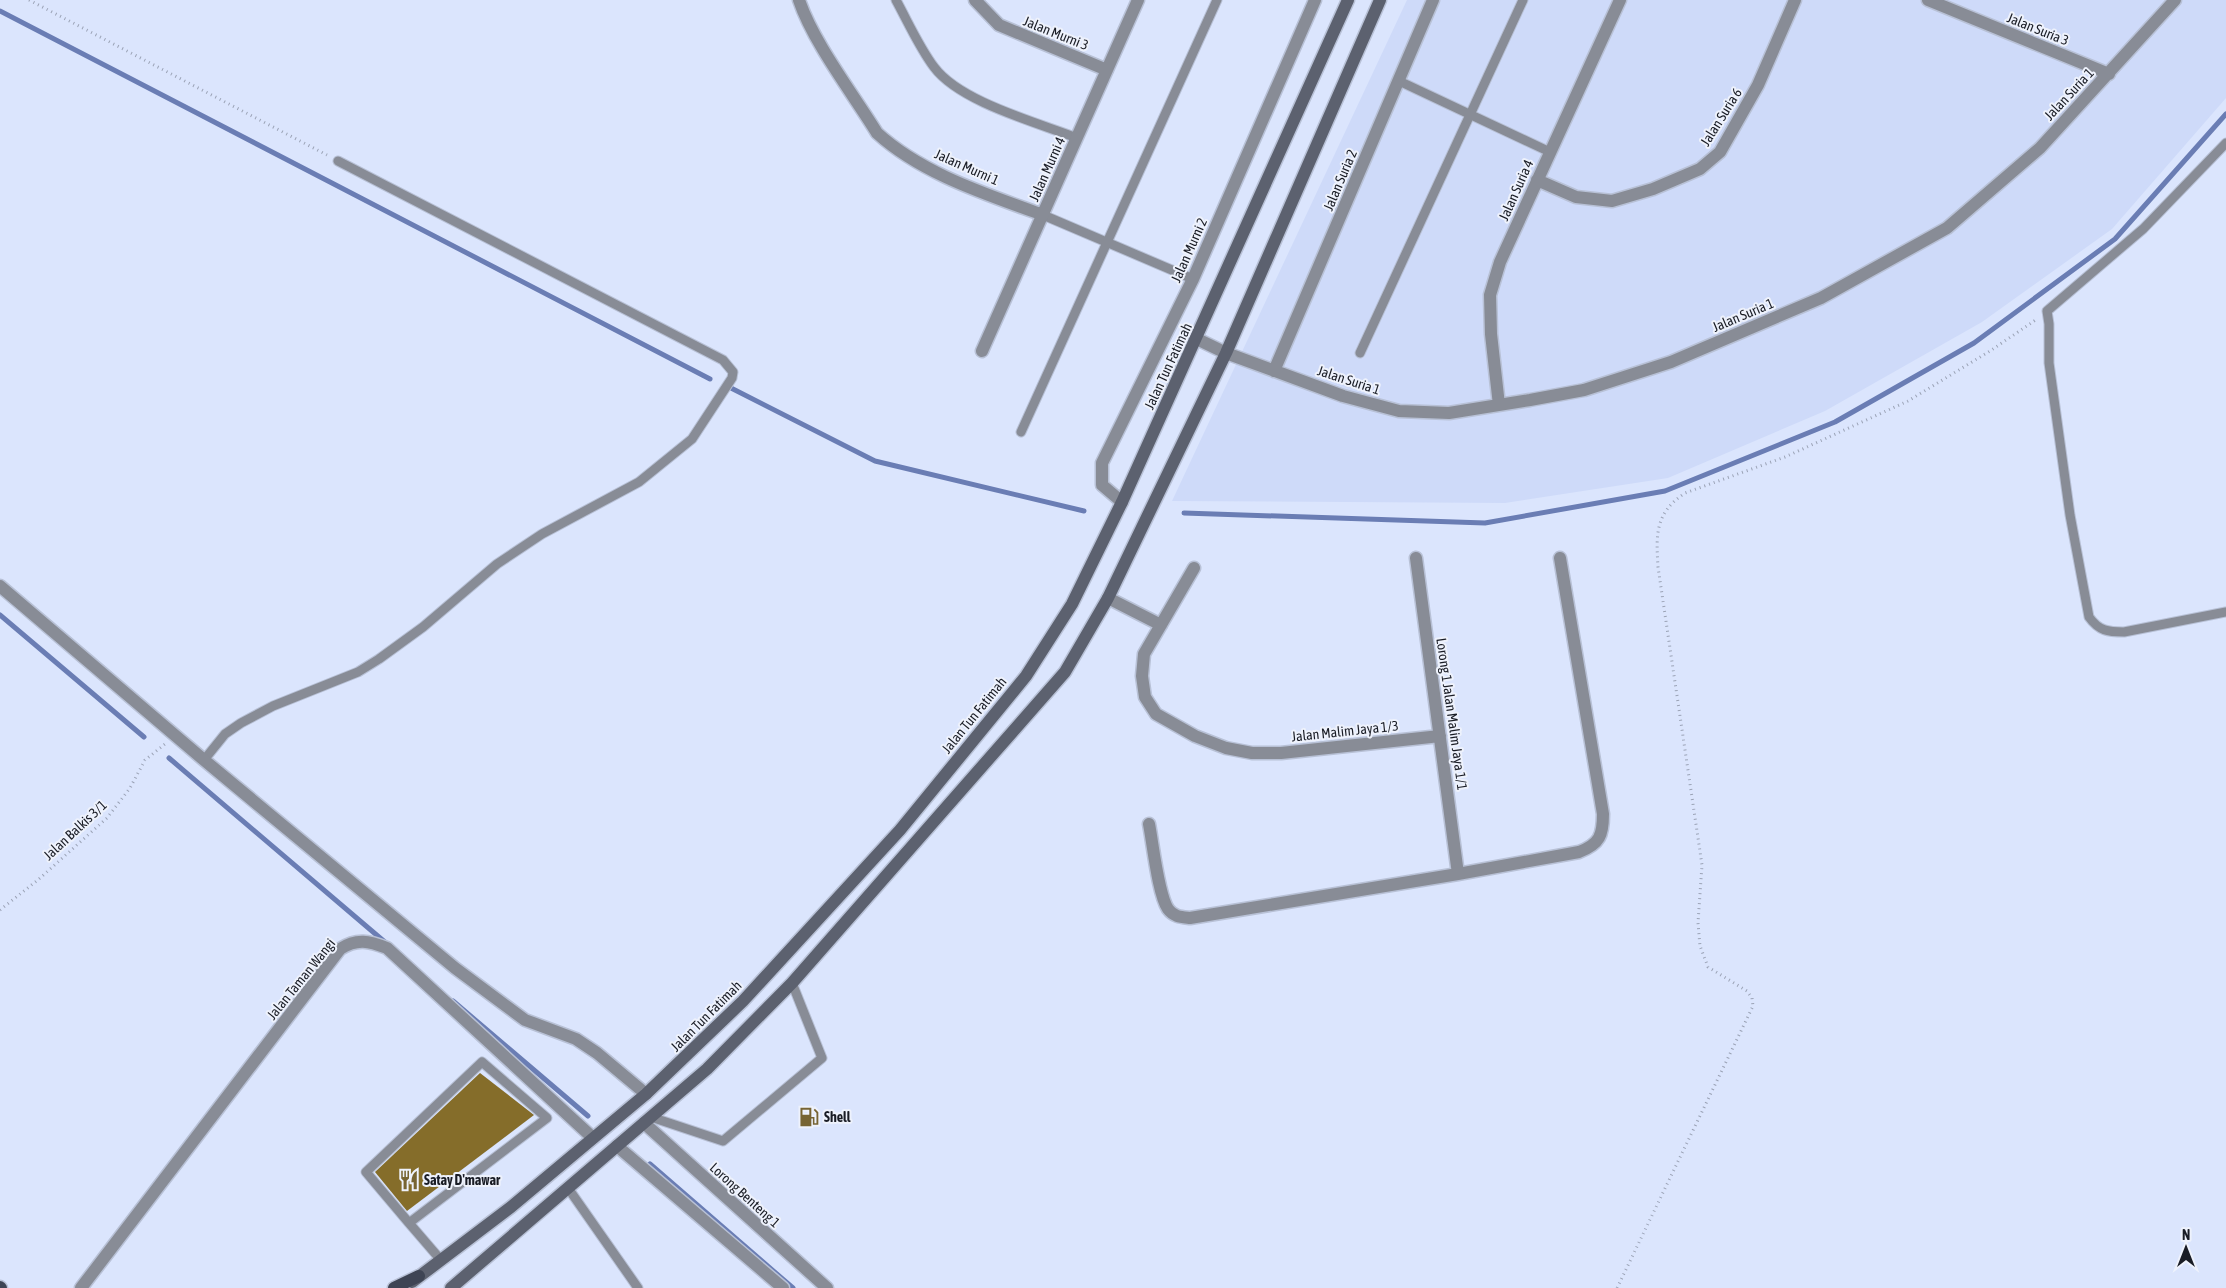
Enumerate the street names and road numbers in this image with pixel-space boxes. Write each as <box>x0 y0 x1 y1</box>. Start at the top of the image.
street label: Jalan Suria 3 <box>2005 9 2071 49</box>
street label: Jalan Murni 3 <box>1021 13 1091 53</box>
street label: Jalan Suria 1 <box>2041 65 2097 123</box>
street label: Jalan Suria 6 <box>1697 85 1745 149</box>
street label: Jalan Murni 4 <box>1026 134 1068 204</box>
street label: Jalan Murni 1 <box>932 146 1002 188</box>
street label: Jalan Suria 2 <box>1320 147 1360 213</box>
street label: Jalan Suria 4 <box>1495 157 1537 223</box>
street label: Jalan Murni 2 <box>1168 215 1210 285</box>
street label: Jalan Suria 1 <box>1710 295 1776 335</box>
street label: Jalan Tun Fatimah <box>1141 320 1195 412</box>
street label: Jalan Suria 1 <box>1316 362 1382 398</box>
street label: Lorong 1 Jalan Malim Jaya 1/1 <box>1433 637 1471 791</box>
street label: Jalan Tun Fatimah <box>938 674 1010 756</box>
street label: Jalan Malim Jaya 1/3 <box>1291 717 1399 745</box>
street label: Jalan Balkis 3/1 <box>40 797 110 863</box>
street label: Jalan Taman Wangi <box>264 935 338 1023</box>
street label: Jalan Tun Fatimah <box>667 977 745 1055</box>
street label: Lorong Benteng 1 <box>707 1159 783 1231</box>

